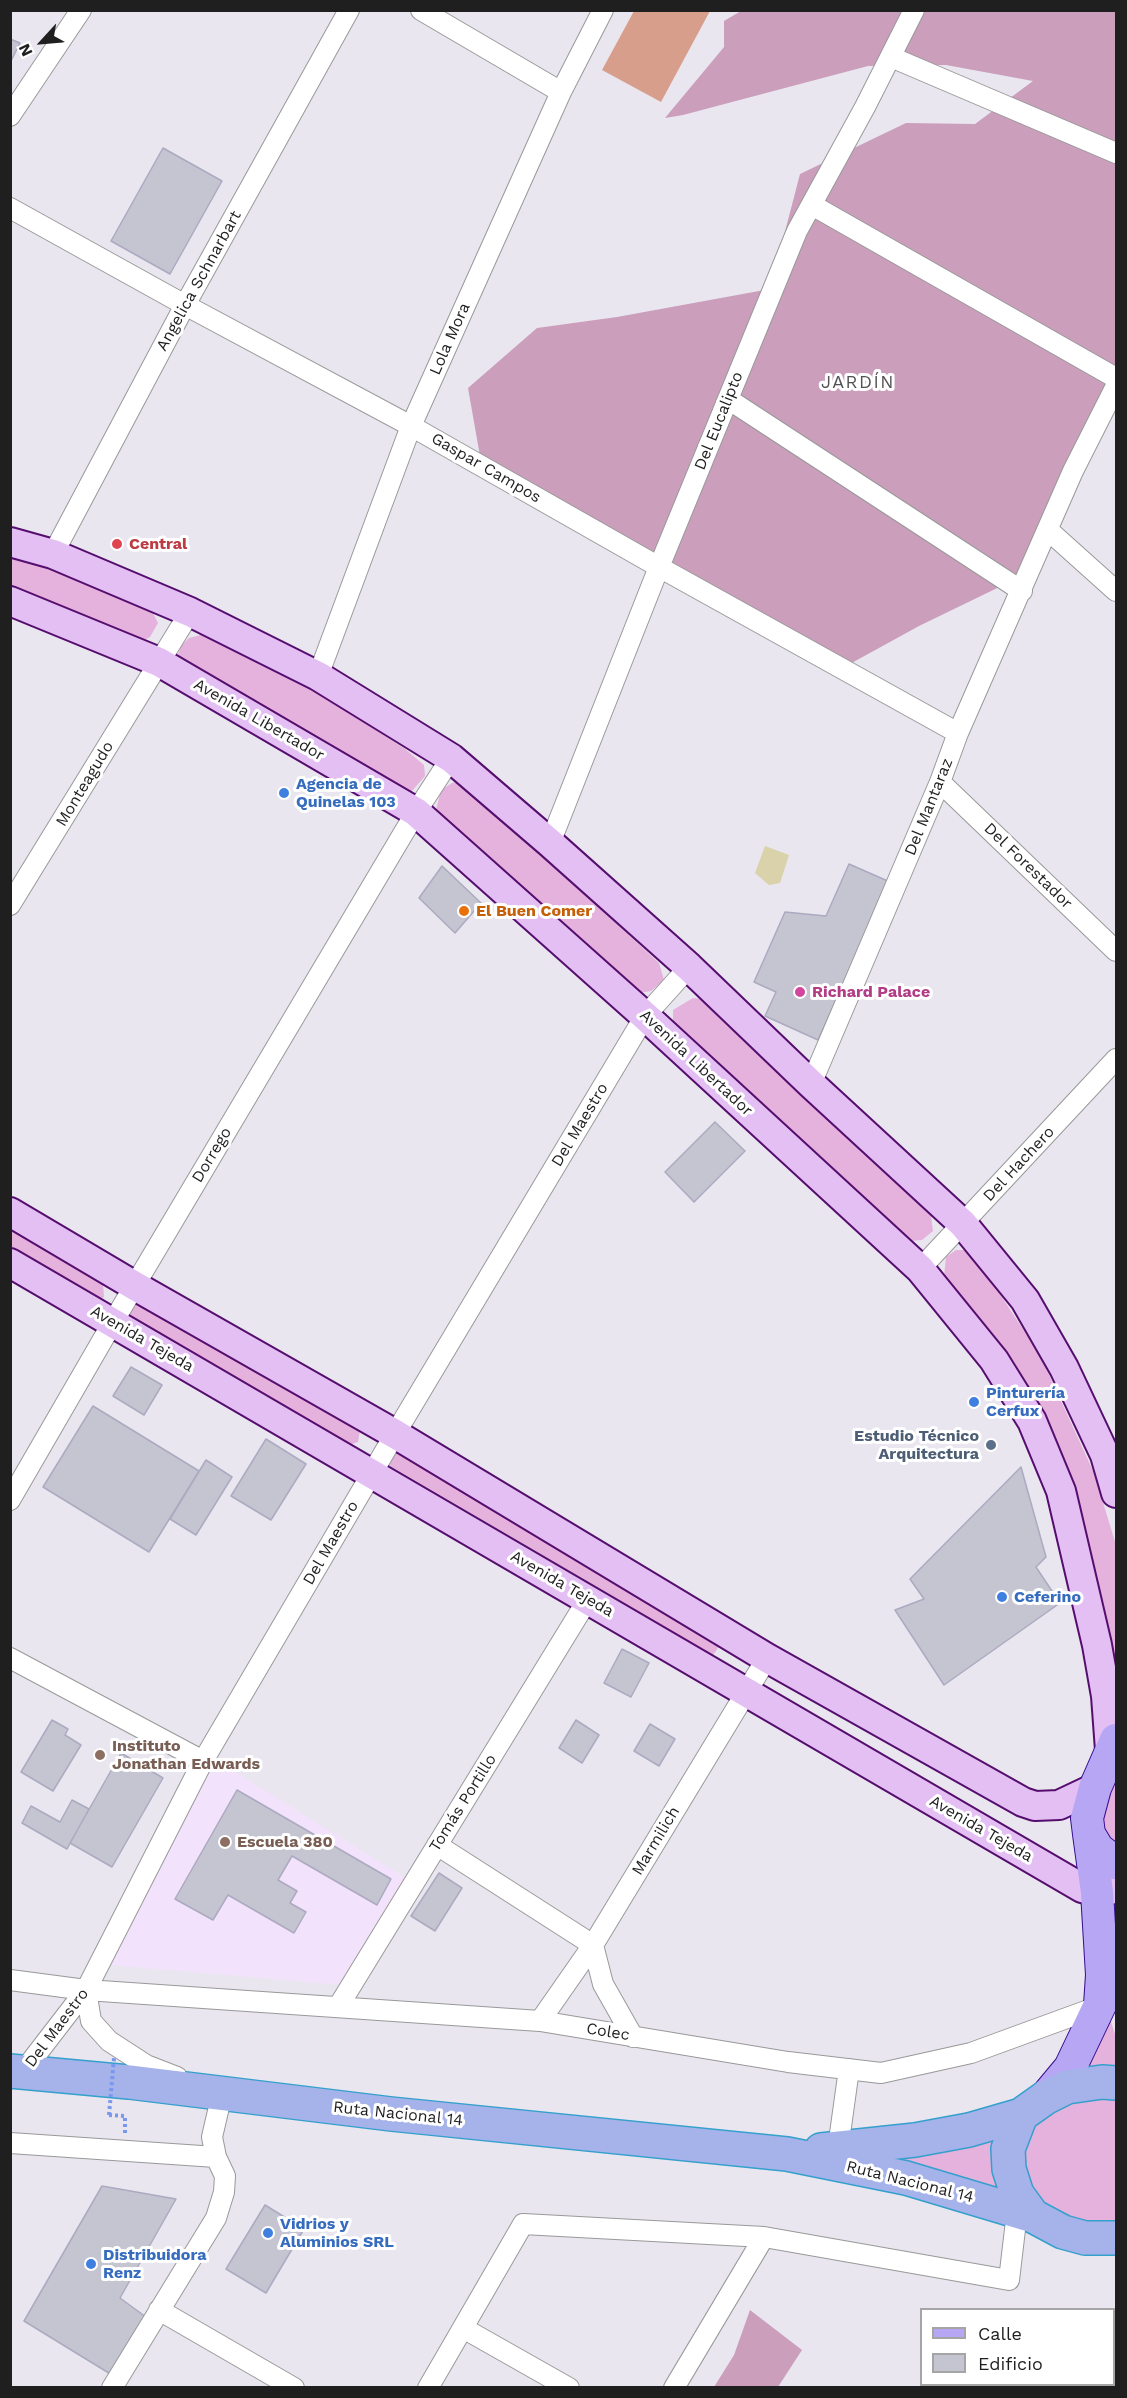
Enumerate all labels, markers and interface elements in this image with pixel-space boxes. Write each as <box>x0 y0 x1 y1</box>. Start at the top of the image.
north arrow <box>12 12 72 72</box>
text: N <box>14 41 37 60</box>
street label: Angelica Schnarbart <box>152 208 246 354</box>
street label: Lola Mora <box>426 300 474 378</box>
street label: Del Eucalipto <box>691 369 747 473</box>
district label: JARDÍN <box>821 372 895 394</box>
street label: Gaspar Campos <box>428 429 544 507</box>
place label: Central <box>129 534 187 554</box>
marker: Central <box>110 537 124 551</box>
street label: Avenida Libertador <box>190 675 328 765</box>
street label: Monteagudo <box>52 738 118 830</box>
street label: Del Mantaraz <box>901 756 957 858</box>
place label: Agencia de Quinelas 103 <box>296 774 396 812</box>
marker: Agencia de Quinelas 103 <box>277 786 291 800</box>
street label: Del Forestador <box>980 819 1076 913</box>
place label: El Buen Comer <box>476 901 592 921</box>
marker: El Buen Comer <box>457 904 471 918</box>
place label: Richard Palace <box>812 982 930 1002</box>
marker: Richard Palace <box>793 985 807 999</box>
street label: Avenida Libertador <box>636 1006 756 1120</box>
street label: Del Maestro <box>548 1080 612 1170</box>
street label: Del Hachero <box>979 1122 1059 1206</box>
street label: Dorrego <box>188 1124 236 1186</box>
street label: Avenida Tejeda <box>87 1302 197 1376</box>
place label: Pinturería Cerfux <box>986 1383 1065 1421</box>
marker: Pinturería Cerfux <box>967 1395 981 1409</box>
place label: Estudio Técnico Arquitectura <box>854 1426 979 1464</box>
marker: Estudio Técnico Arquitectura <box>984 1438 998 1452</box>
street label: Del Maestro <box>299 1498 363 1588</box>
street label: Avenida Tejeda <box>507 1547 617 1621</box>
place label: Ceferino <box>1014 1587 1081 1607</box>
marker: Ceferino <box>995 1590 1009 1604</box>
place label: Instituto Jonathan Edwards <box>112 1736 260 1774</box>
marker: Instituto Jonathan Edwards <box>93 1748 107 1762</box>
street label: Tomás Portillo <box>425 1751 501 1855</box>
street label: Avenida Tejeda <box>926 1792 1036 1866</box>
street label: Marmilich <box>628 1803 684 1879</box>
place label: Escuela 380 <box>237 1832 333 1852</box>
marker: Escuela 380 <box>218 1835 232 1849</box>
street label: Del Maestro <box>21 1985 93 2071</box>
street label: Colec <box>585 2019 631 2045</box>
street label: Ruta Nacional 14 <box>332 2098 464 2130</box>
street label: Ruta Nacional 14 <box>844 2157 976 2207</box>
place label: Vidrios y Aluminios SRL <box>280 2214 394 2252</box>
marker: Vidrios y Aluminios SRL <box>261 2226 275 2240</box>
place label: Distribuidora Renz <box>103 2245 206 2283</box>
marker: Distribuidora Renz <box>84 2257 98 2271</box>
legend <box>920 2308 1115 2386</box>
text: Calle <box>978 2323 1022 2344</box>
text: Edificio <box>978 2353 1043 2374</box>

